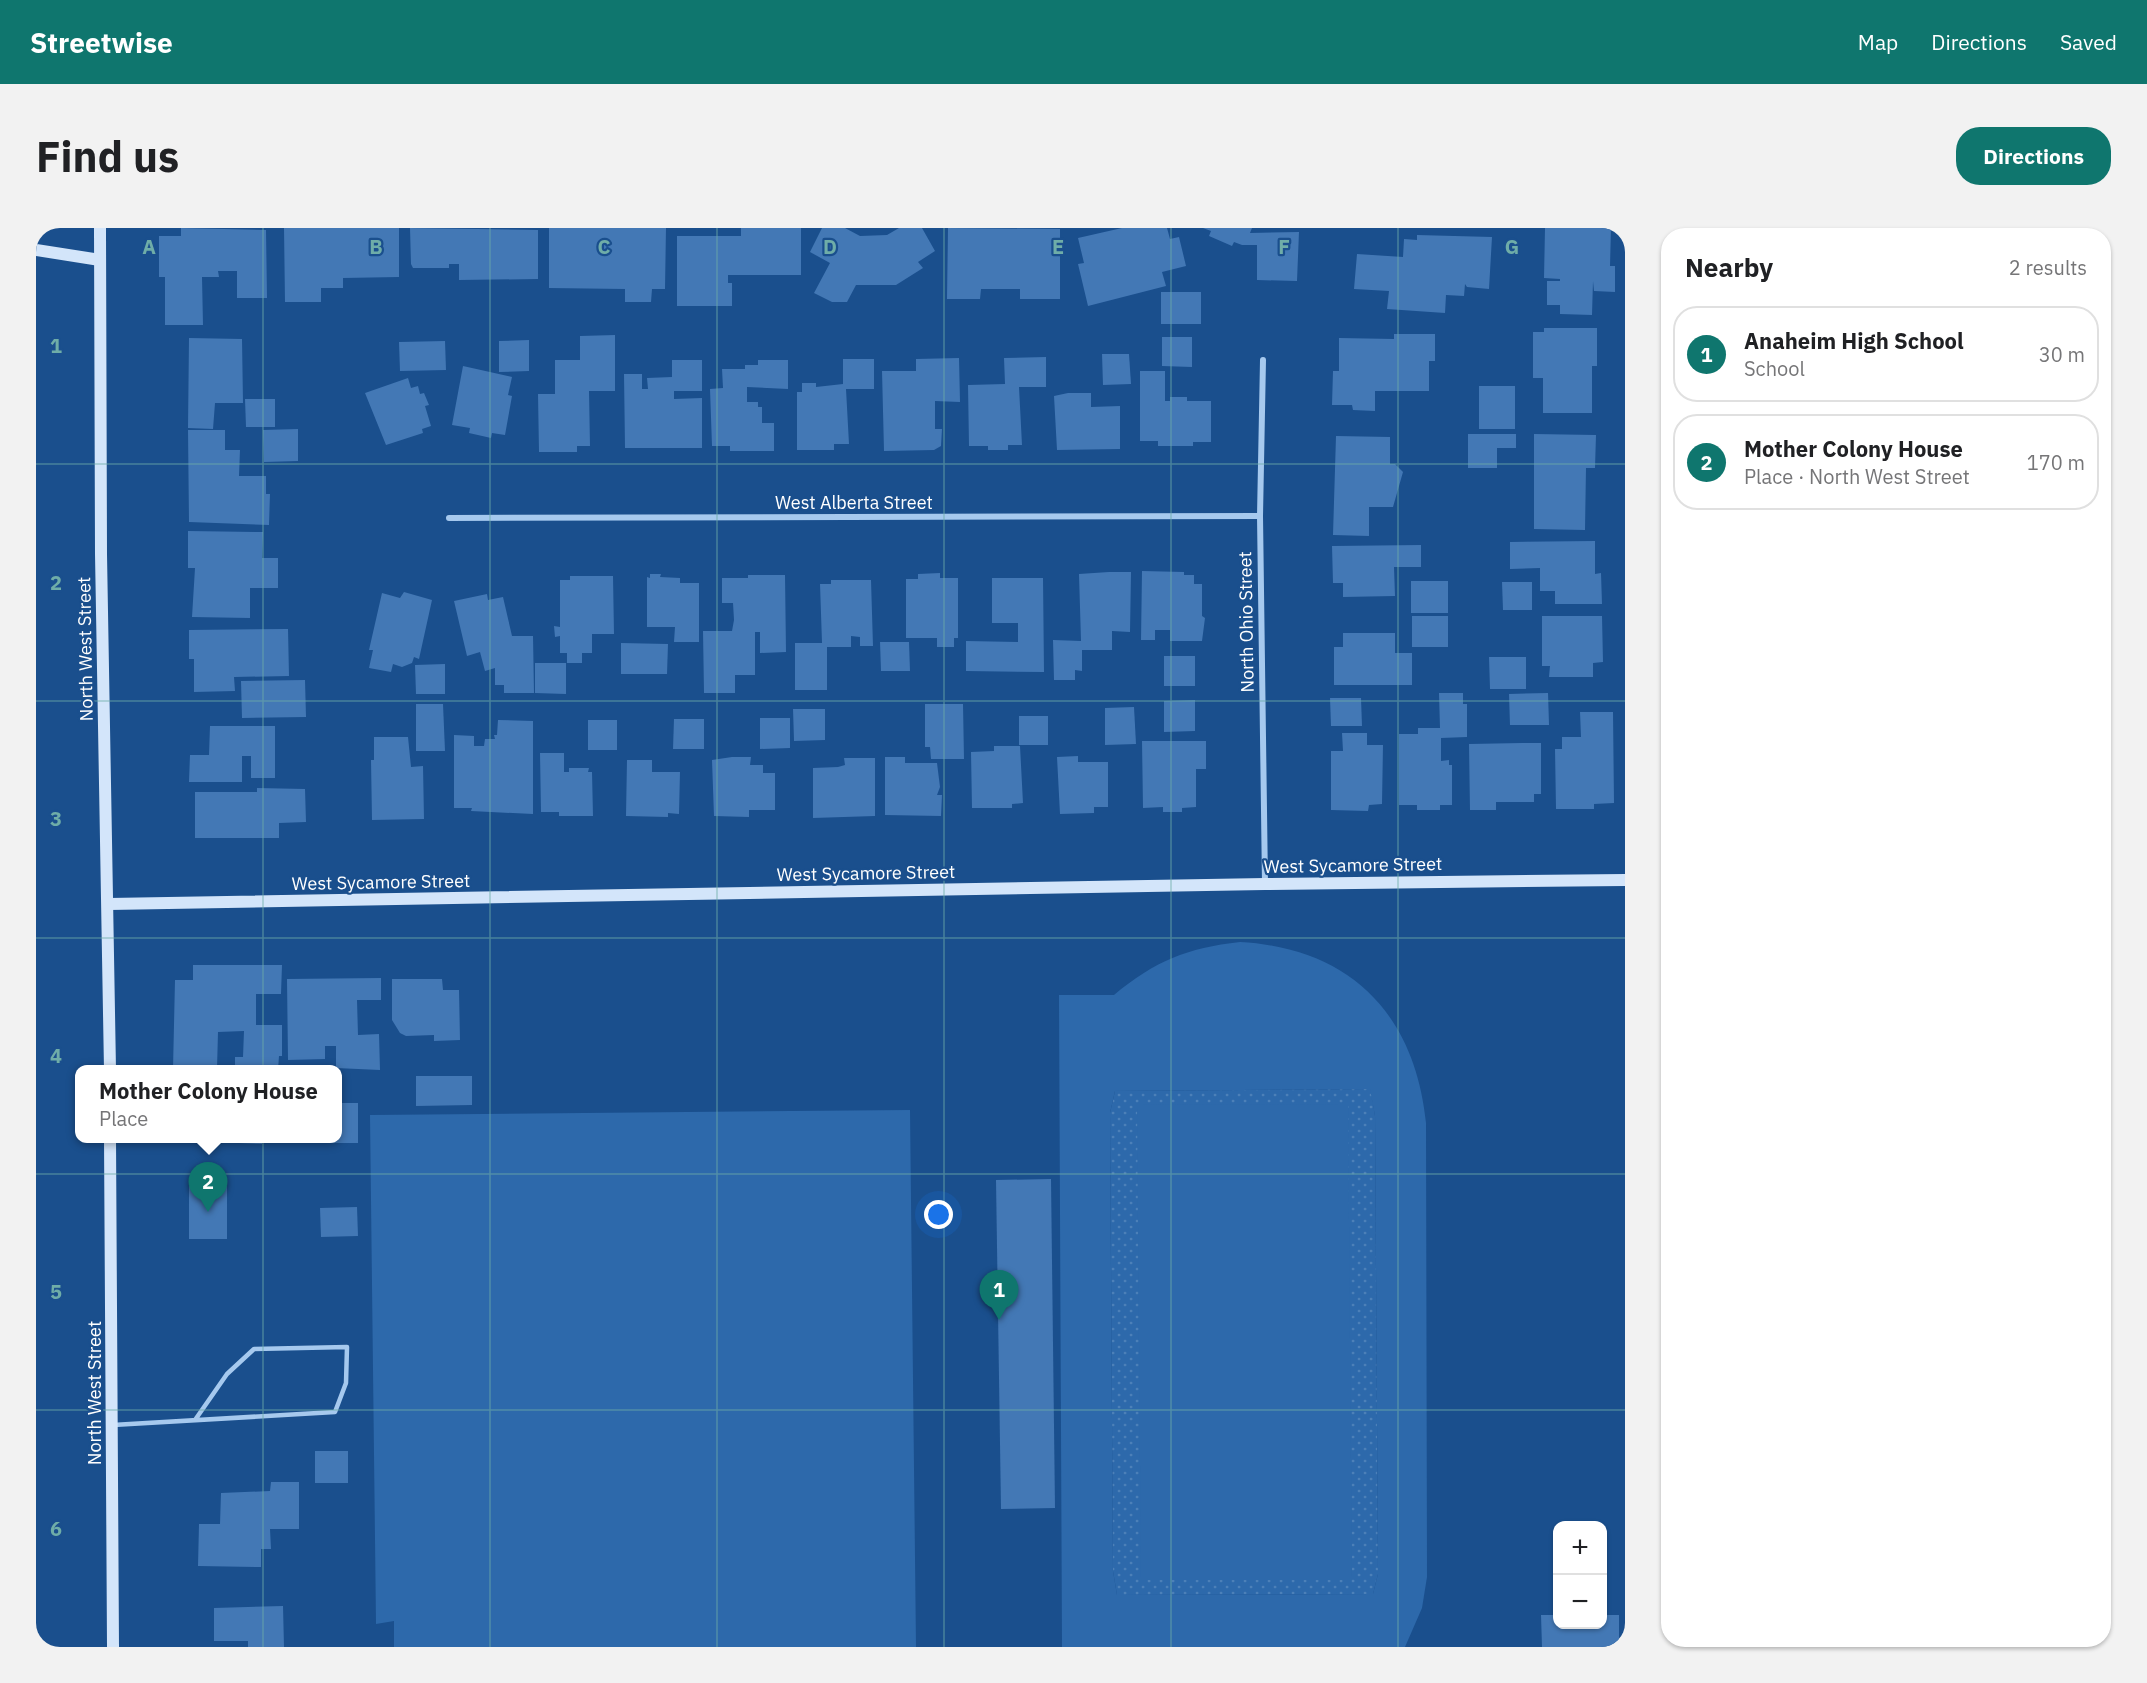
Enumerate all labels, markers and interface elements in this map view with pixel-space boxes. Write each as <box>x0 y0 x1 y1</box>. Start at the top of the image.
text: Streetwise <box>30 24 173 61</box>
text: Map <box>1858 28 1898 56</box>
text: Directions <box>1931 28 2027 56</box>
text: Saved <box>2060 28 2117 56</box>
button: Directions <box>1956 127 2111 185</box>
text: Find us <box>36 129 179 184</box>
text: A <box>142 233 156 260</box>
text: B <box>369 233 383 260</box>
text: C <box>597 233 611 260</box>
text: D <box>823 233 837 260</box>
text: E <box>1052 233 1064 260</box>
text: F <box>1278 233 1290 260</box>
text: G <box>1505 233 1519 260</box>
text: Nearby <box>1685 250 1773 284</box>
text: 2 results <box>2009 254 2087 281</box>
text: Anaheim High School <box>1744 326 1964 355</box>
text: 1 <box>50 332 62 359</box>
text: 1 <box>1701 341 1713 368</box>
text: 30 m <box>2039 341 2085 368</box>
text: School <box>1744 355 1805 382</box>
text: Mother Colony House <box>1744 434 1963 463</box>
text: 2 <box>1701 449 1713 476</box>
text: 170 m <box>2027 449 2085 476</box>
text: Place · North West Street <box>1744 463 1970 490</box>
street label: West Alberta Street <box>775 491 933 514</box>
street label: North Ohio Street <box>1233 551 1259 693</box>
text: 2 <box>50 569 62 596</box>
street label: North West Street <box>72 577 98 721</box>
text: 3 <box>50 805 62 832</box>
street label: West Sycamore Street <box>1263 852 1443 878</box>
street label: West Sycamore Street <box>776 860 956 886</box>
street label: West Sycamore Street <box>291 869 471 895</box>
text: 4 <box>50 1042 62 1069</box>
popup <box>75 1065 342 1143</box>
text: Mother Colony House <box>99 1076 318 1105</box>
text: Place <box>99 1105 148 1132</box>
pin: 2 <box>188 1162 228 1212</box>
your location <box>924 1200 953 1229</box>
pin: 1 <box>980 1270 1018 1320</box>
text: 5 <box>50 1278 62 1305</box>
street label: North West Street <box>83 1321 106 1465</box>
text: 6 <box>50 1515 62 1542</box>
map controls <box>1553 1521 1607 1629</box>
button: + <box>1553 1521 1607 1575</box>
button: − <box>1553 1575 1607 1629</box>

